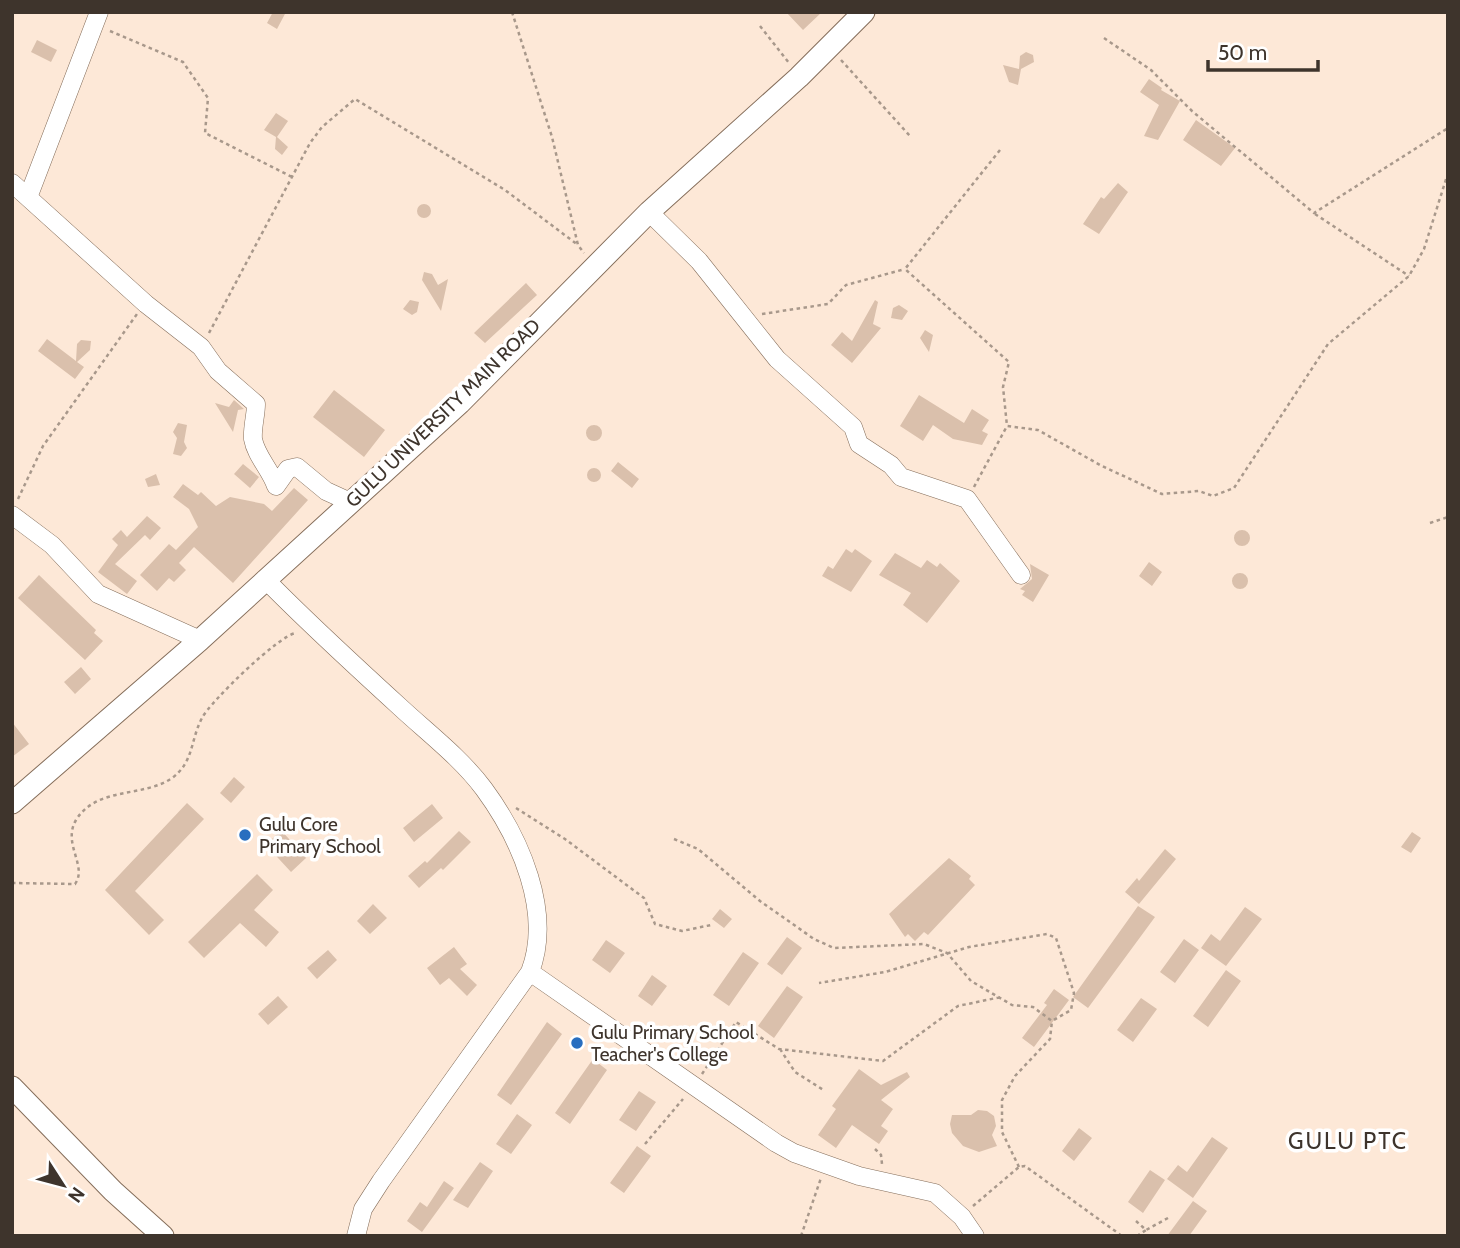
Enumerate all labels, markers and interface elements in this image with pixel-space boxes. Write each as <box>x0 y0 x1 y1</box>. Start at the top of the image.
scale bar <box>1208 28 1318 72</box>
text: 50 m <box>1218 40 1267 65</box>
street label: GULU UNIVERSITY MAIN ROAD <box>341 314 545 512</box>
place label: Gulu Core Primary School <box>259 813 381 858</box>
marker: Gulu Core Primary School <box>237 827 253 843</box>
place label: Gulu Primary School Teacher's College <box>591 1021 755 1066</box>
marker: Gulu Primary School Teacher's College <box>569 1035 585 1051</box>
district label: GULU PTC <box>1288 1127 1408 1155</box>
north arrow <box>28 1150 98 1220</box>
text: N <box>63 1183 90 1207</box>

